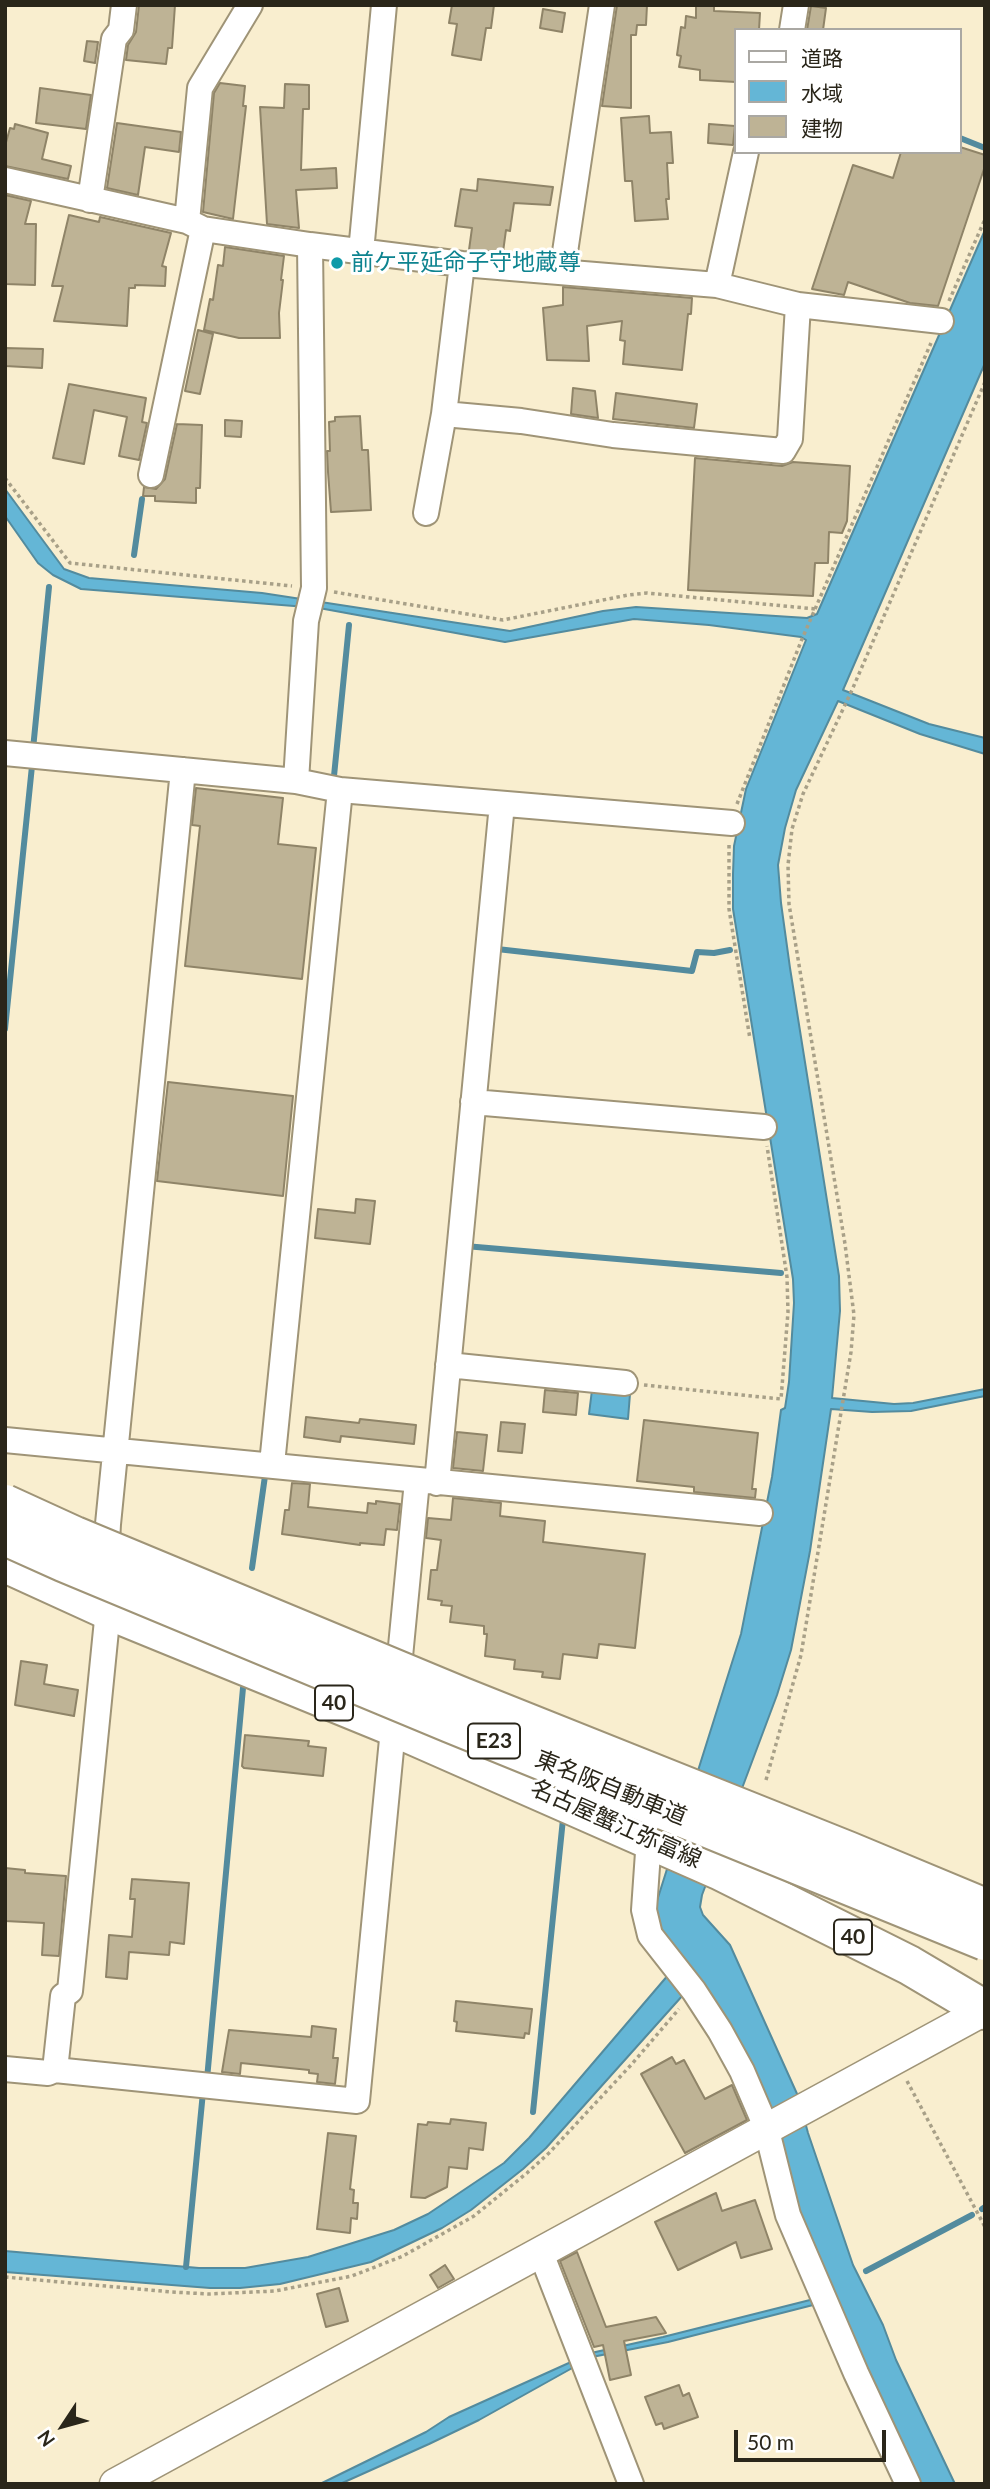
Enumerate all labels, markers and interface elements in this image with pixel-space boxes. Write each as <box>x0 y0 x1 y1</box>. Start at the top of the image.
legend <box>734 28 962 154</box>
text: 道路 <box>801 45 843 70</box>
text: 水域 <box>801 80 843 105</box>
text: 建物 <box>801 115 843 140</box>
place label: 前ケ平延命子守地蔵尊 <box>351 249 581 277</box>
marker: 前ケ平延命子守地蔵尊 <box>329 255 345 271</box>
road number: 40 <box>315 1686 353 1720</box>
road number: E23 <box>468 1724 520 1758</box>
street label: 東名阪自動車道 <box>531 1745 691 1831</box>
street label: 名古屋蟹江弥富線 <box>526 1774 706 1874</box>
road number: 40 <box>834 1920 872 1954</box>
north arrow <box>28 2391 98 2461</box>
scale bar <box>738 2416 890 2460</box>
text: N <box>32 2426 59 2451</box>
text: 50 m <box>747 2429 794 2454</box>

